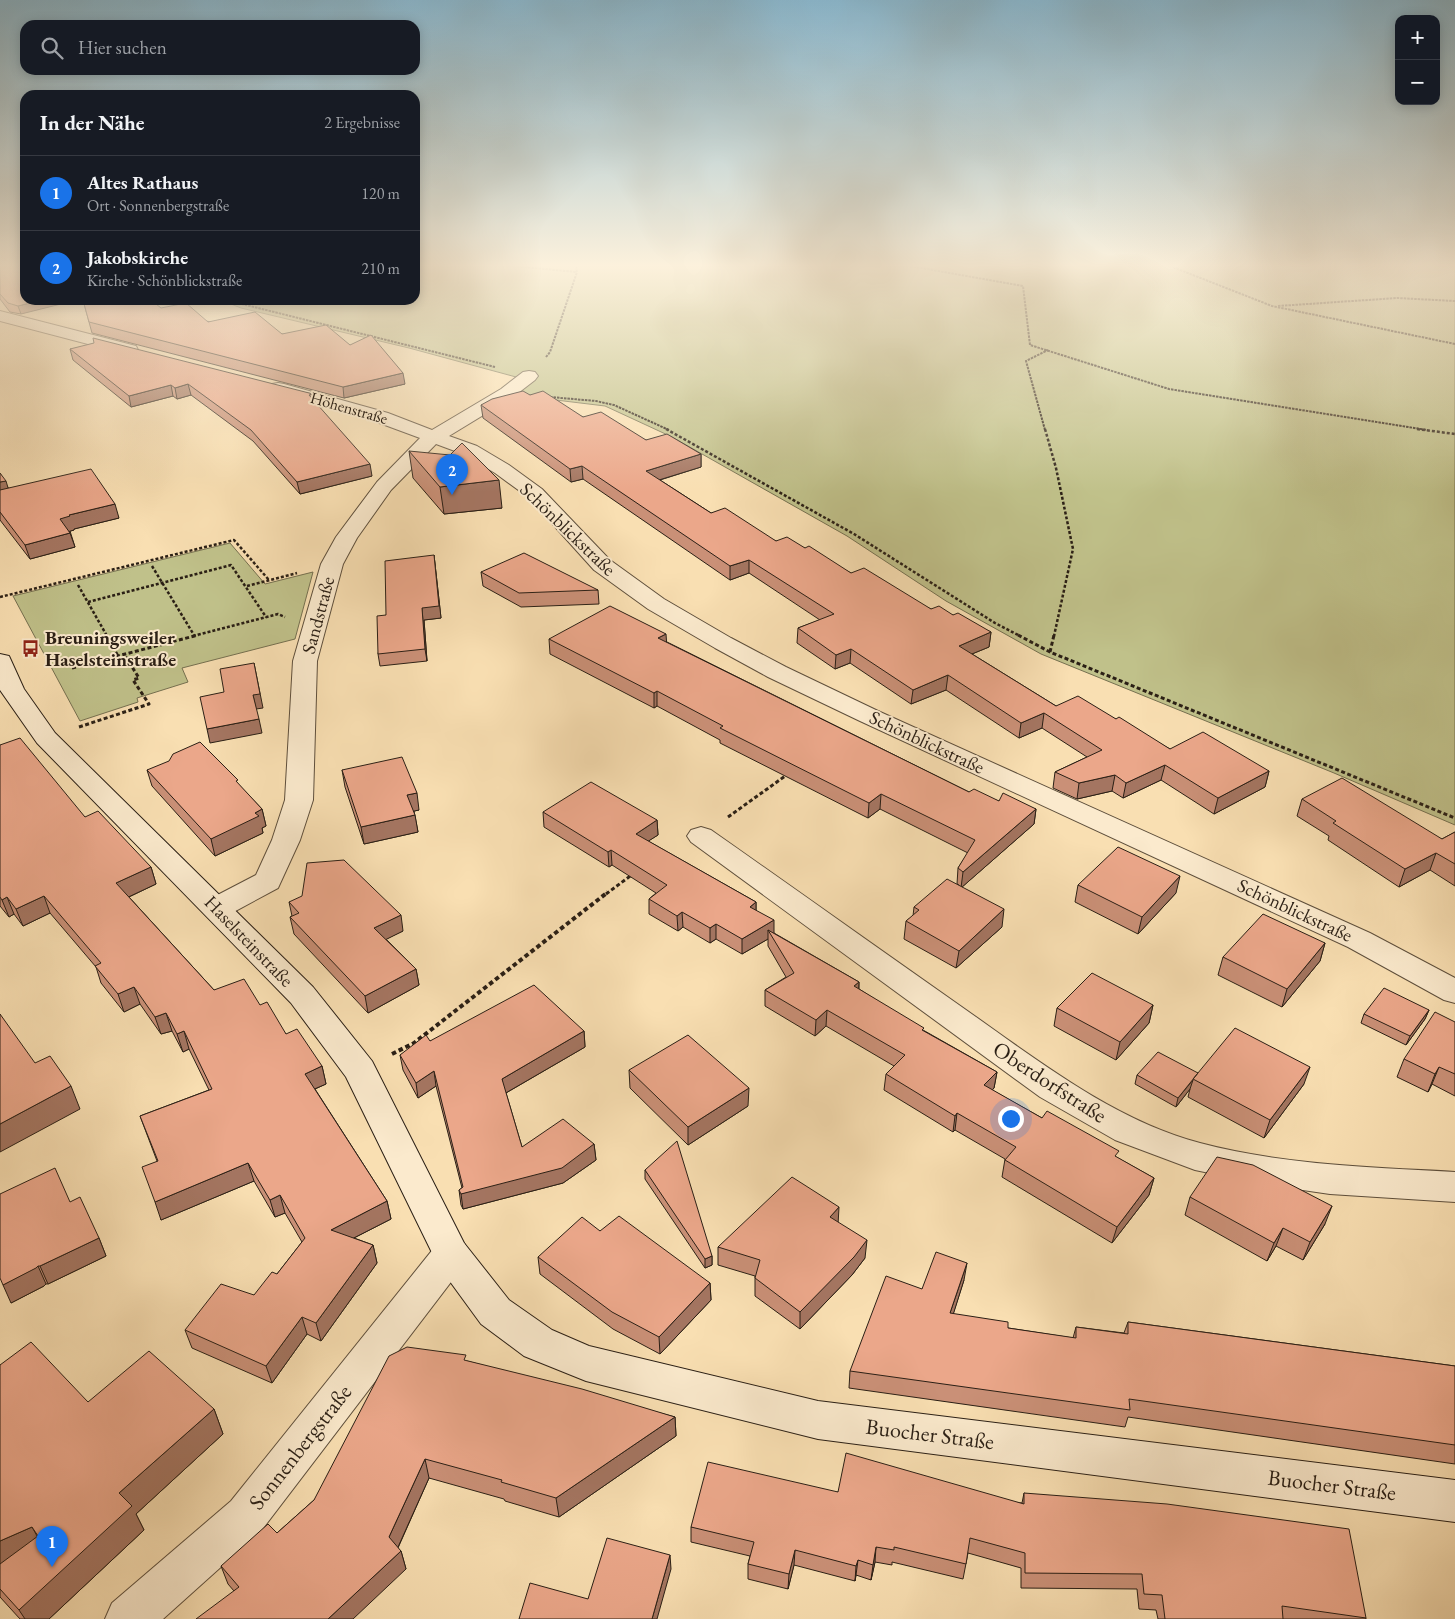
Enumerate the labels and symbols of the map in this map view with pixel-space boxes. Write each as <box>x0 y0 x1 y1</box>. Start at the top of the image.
street label: Höhenstraße <box>308 387 390 429</box>
pin: 2 <box>436 454 468 495</box>
street label: Schönblickstraße <box>515 477 621 581</box>
street label: Sandstraße <box>296 574 340 656</box>
place label: Breuningsweiler Haselsteinstraße <box>45 625 176 672</box>
bus stop icon: Breuningsweiler Haselsteinstraße <box>21 638 41 658</box>
street label: Schönblickstraße <box>865 704 989 780</box>
street label: Schönblickstraße <box>1233 872 1357 948</box>
street label: Haselsteinstraße <box>199 890 299 992</box>
street label: Oberdorfstraße <box>987 1034 1113 1130</box>
your location <box>998 1106 1024 1132</box>
street label: Sonnenbergstraße <box>242 1378 358 1515</box>
street label: Buocher Straße <box>864 1412 996 1456</box>
street label: Buocher Straße <box>1266 1463 1398 1507</box>
pin: 1 <box>36 1526 68 1567</box>

